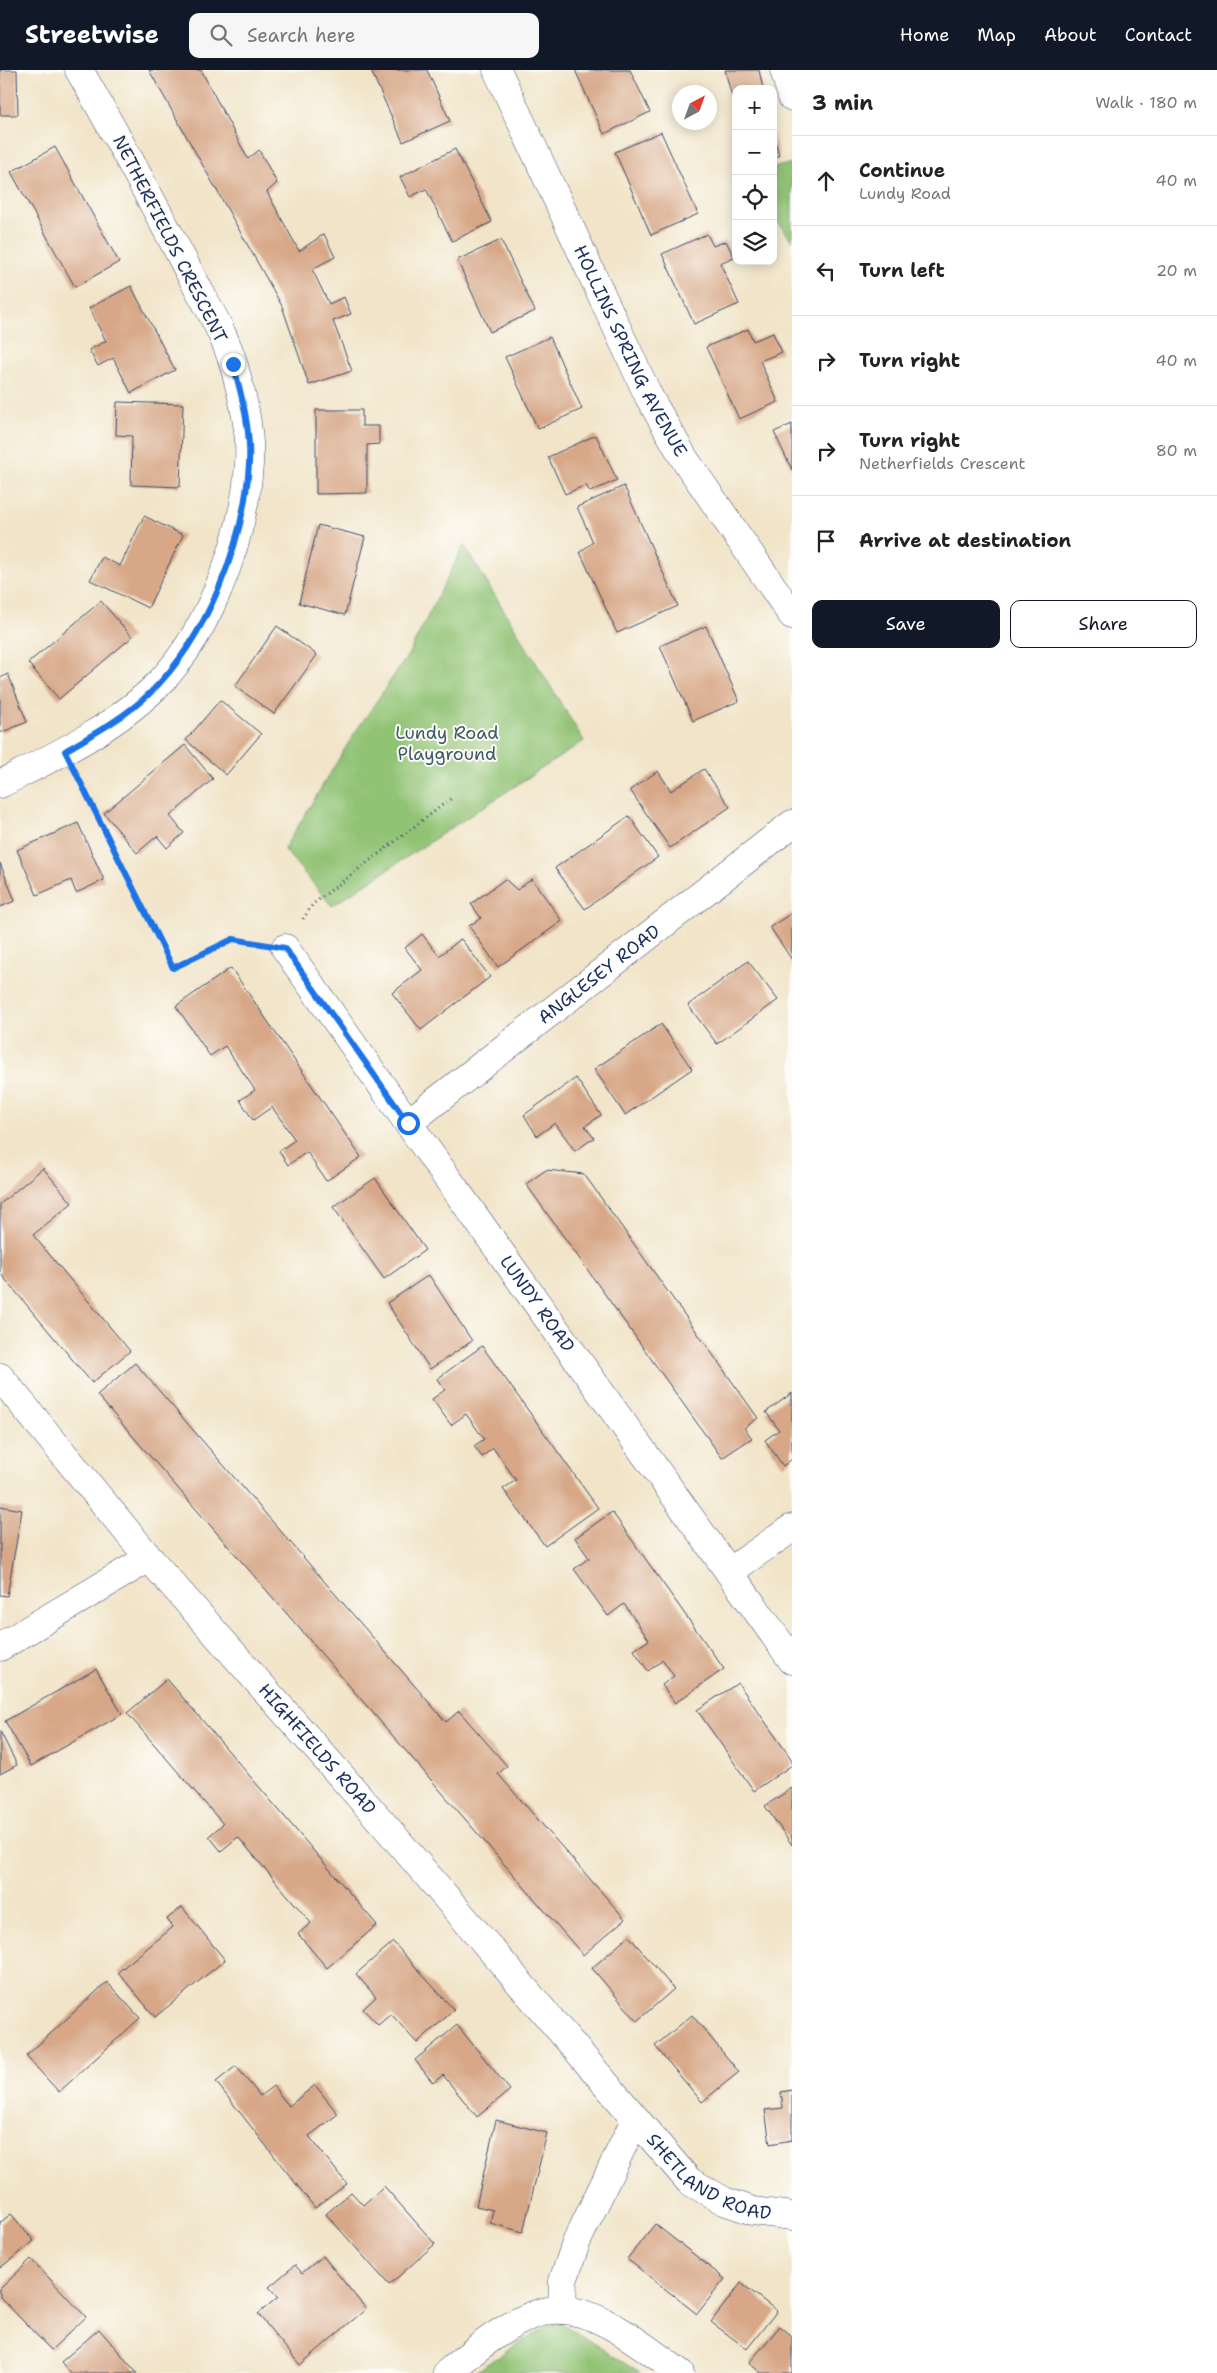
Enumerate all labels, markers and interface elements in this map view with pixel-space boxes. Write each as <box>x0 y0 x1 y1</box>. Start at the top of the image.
search box <box>189 13 539 58</box>
text: Streetwise <box>25 19 159 51</box>
icon: search <box>207 21 235 49</box>
text: Search here <box>247 23 356 48</box>
text: Home <box>900 23 949 47</box>
text: Map <box>977 23 1016 47</box>
text: About <box>1044 23 1097 47</box>
text: Contact <box>1125 23 1192 47</box>
north arrow <box>672 85 717 130</box>
map controls <box>732 85 777 265</box>
button: + <box>732 85 777 130</box>
text: 3 min <box>812 89 873 117</box>
text: Walk · 180 m <box>1095 92 1197 113</box>
button: − <box>732 130 777 175</box>
street label: NETHERFIELDS CRESCENT <box>107 131 233 347</box>
text: Continue <box>859 158 945 183</box>
icon: ahead <box>812 167 840 195</box>
text: 40 m <box>1155 170 1197 191</box>
button: locate <box>732 175 777 220</box>
text: Lundy Road <box>859 183 951 204</box>
button: layers <box>732 220 777 265</box>
street label: HOLLINS SPRING AVENUE <box>568 241 693 461</box>
icon: left <box>812 257 840 285</box>
text: Turn left <box>859 258 945 283</box>
text: 20 m <box>1156 260 1197 281</box>
icon: right <box>812 347 840 375</box>
text: Turn right <box>859 348 960 373</box>
text: 40 m <box>1155 350 1197 371</box>
route end <box>222 353 245 376</box>
text: Turn right <box>859 428 960 453</box>
icon: right <box>812 437 840 465</box>
text: 80 m <box>1156 440 1197 461</box>
text: Netherfields Crescent <box>859 453 1025 474</box>
icon: arrive <box>812 527 840 555</box>
text: Arrive at destination <box>859 528 1071 553</box>
button: Save <box>812 600 1000 648</box>
button: Share <box>1010 600 1197 648</box>
park label: Lundy Road Playground <box>395 721 499 766</box>
street label: ANGLESEY ROAD <box>533 919 665 1029</box>
route start <box>397 1112 420 1135</box>
street label: LUNDY ROAD <box>494 1250 580 1357</box>
street label: HIGHFIELDS ROAD <box>253 1678 382 1820</box>
street label: SHETLAND ROAD <box>641 2128 773 2225</box>

